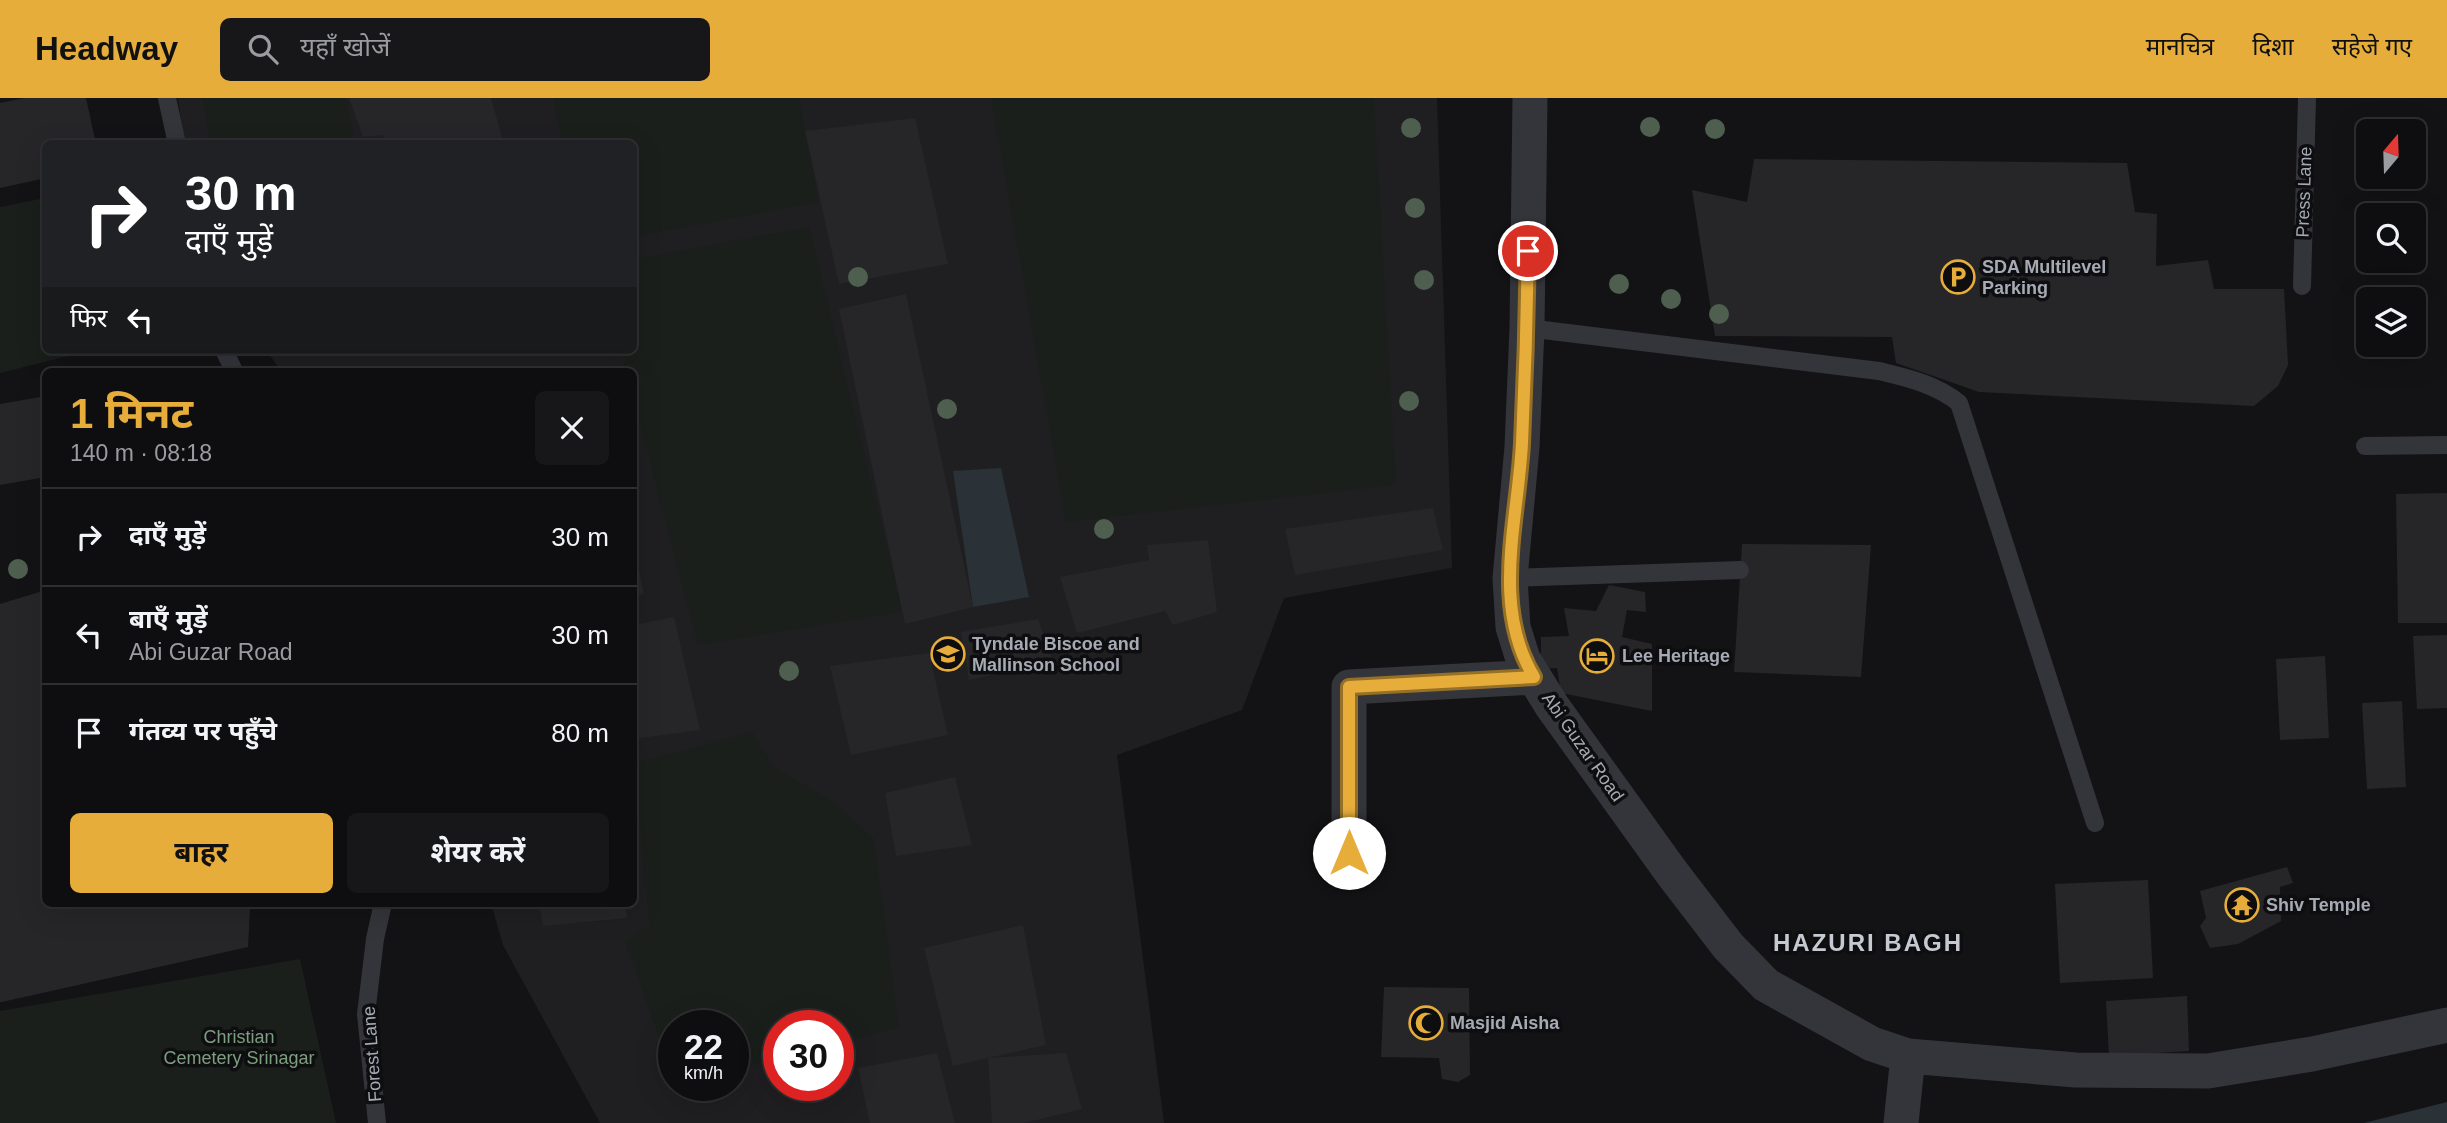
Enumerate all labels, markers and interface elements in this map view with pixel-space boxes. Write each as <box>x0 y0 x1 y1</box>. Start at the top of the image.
search box <box>220 18 710 81</box>
text: Headway <box>35 30 178 67</box>
icon: search <box>244 30 282 68</box>
text: यहाँ खोजें <box>300 32 390 62</box>
text: मानचित्र <box>2146 33 2214 60</box>
text: दिशा <box>2252 33 2294 60</box>
text: सहेजे गए <box>2332 33 2412 60</box>
north arrow <box>2356 119 2426 189</box>
map controls <box>2356 119 2426 357</box>
street label: Press Lane <box>2292 146 2316 238</box>
text: 30 m <box>185 166 297 220</box>
icon: right <box>70 168 161 259</box>
button: search <box>2356 203 2426 273</box>
pin <box>1498 221 1558 281</box>
text: दाएँ मुड़ें <box>185 223 273 259</box>
icon: arrive <box>1509 232 1547 270</box>
place label: SDA Multilevel Parking <box>1982 257 2106 298</box>
parking icon: SDA Multilevel Parking <box>1939 258 1977 296</box>
button: layers <box>2356 287 2426 357</box>
icon: left <box>121 301 159 339</box>
text: फिर <box>70 303 107 333</box>
text: 1 मिनट <box>70 390 193 437</box>
button: close <box>535 391 609 465</box>
text: 140 m · 08:18 <box>70 440 212 466</box>
icon: right <box>70 518 108 556</box>
text: दाएँ मुड़ें <box>129 520 206 550</box>
text: 30 m <box>551 522 609 552</box>
text: बाएँ मुड़ें <box>129 604 208 634</box>
icon: left <box>70 616 108 654</box>
text: 30 m <box>551 620 609 650</box>
place label: Tyndale Biscoe and Mallinson School <box>972 634 1140 675</box>
school or university icon: Tyndale Biscoe and Mallinson School <box>929 635 967 673</box>
hotel icon: Lee Heritage <box>1578 637 1616 675</box>
text: Abi Guzar Road <box>129 639 293 665</box>
place label: Lee Heritage <box>1622 646 1730 666</box>
street label: Abi Guzar Road <box>1538 689 1628 805</box>
icon: arrive <box>70 714 108 752</box>
text: गंतव्य पर पहुँचे <box>129 716 277 746</box>
text: 80 m <box>551 718 609 748</box>
button: बाहर <box>70 813 333 893</box>
button: शेयर करें <box>347 813 609 893</box>
position arrow <box>1312 816 1386 890</box>
temple icon: Shiv Temple <box>2223 886 2261 924</box>
place label: Shiv Temple <box>2266 895 2371 915</box>
district label: HAZURI BAGH <box>1773 929 1963 956</box>
mosque icon: Masjid Aisha <box>1407 1004 1445 1042</box>
street label: Forest Lane <box>359 1005 385 1103</box>
speed limit sign: 30 <box>763 1010 854 1101</box>
place label: Masjid Aisha <box>1450 1013 1560 1033</box>
park label: Christian Cemetery Srinagar <box>163 1027 315 1068</box>
text: 22 <box>684 1027 723 1066</box>
text: km/h <box>684 1063 723 1083</box>

